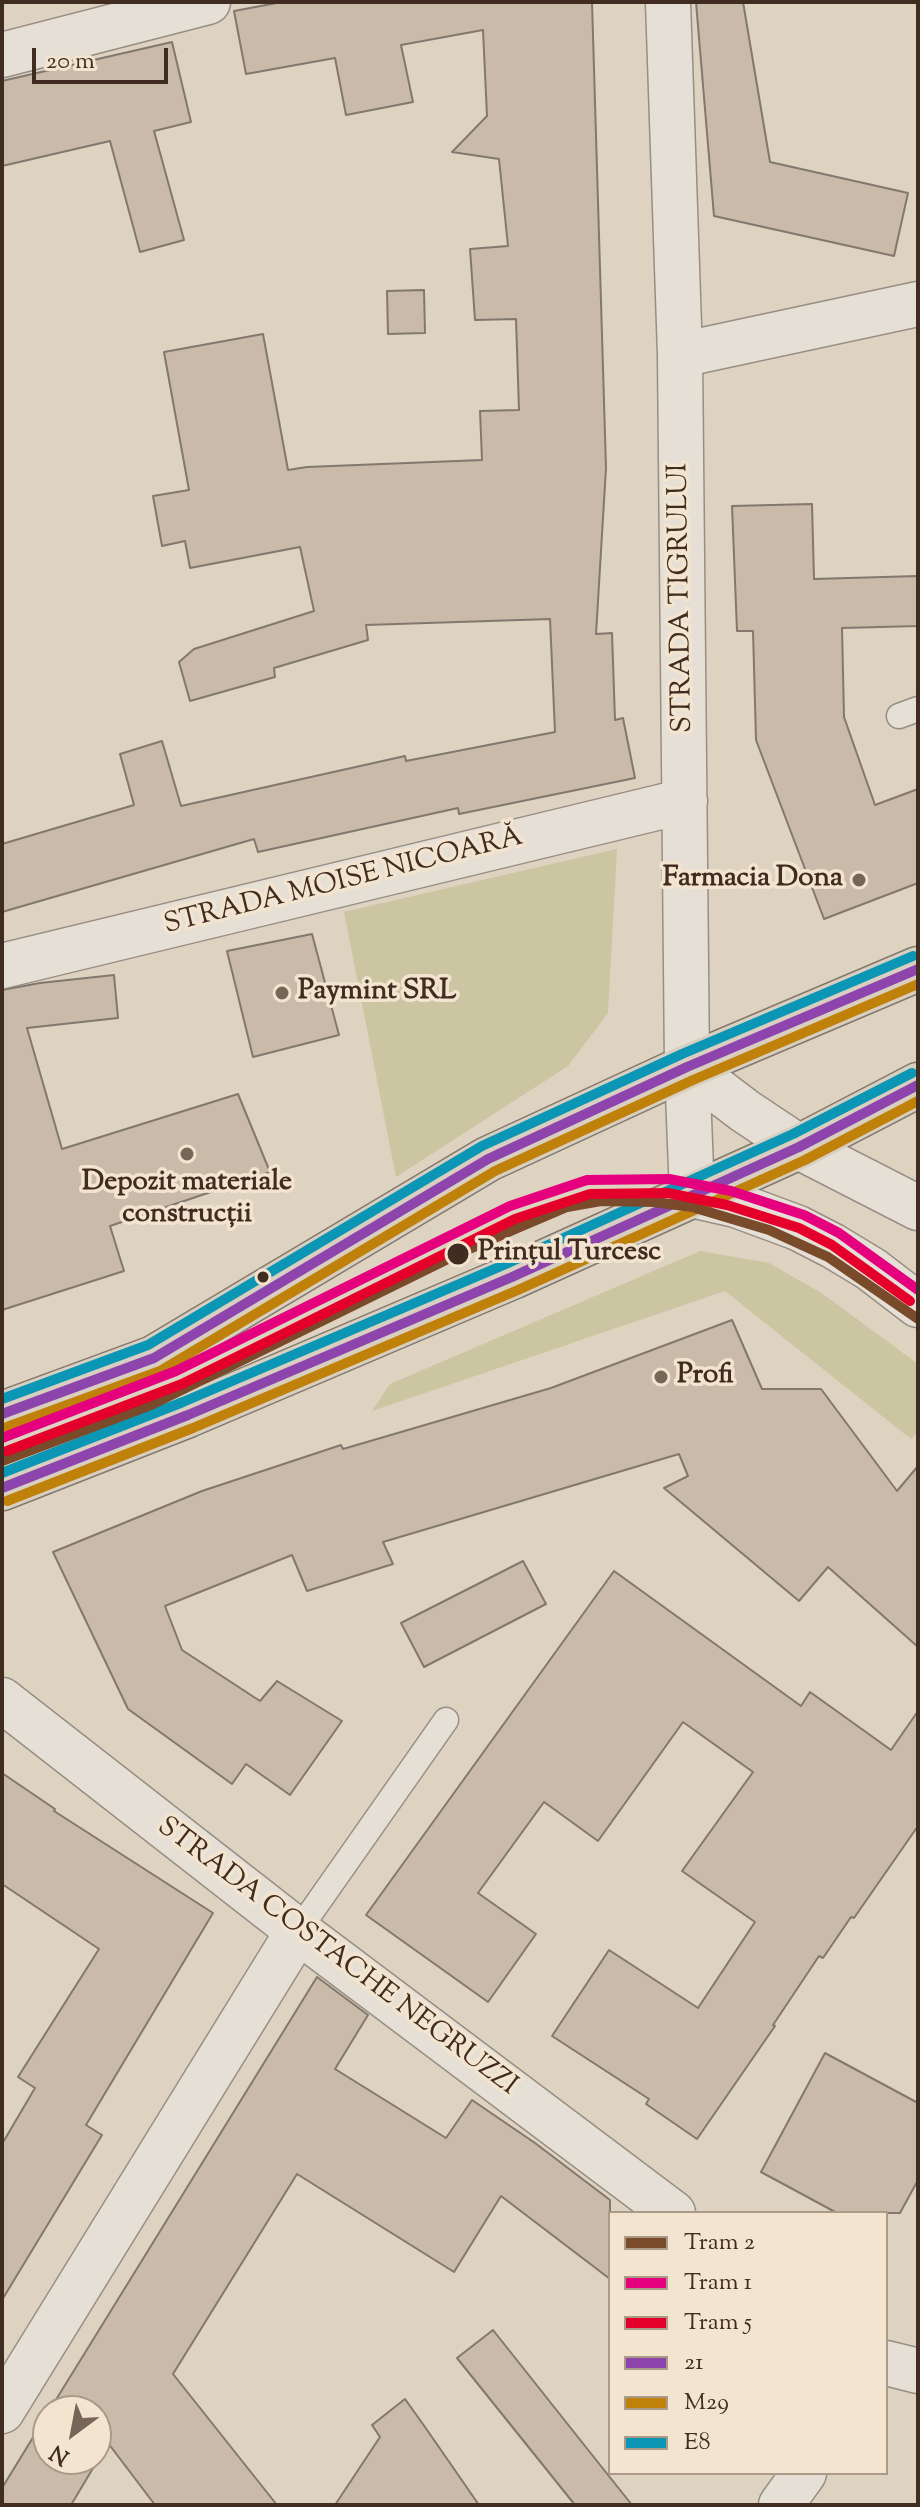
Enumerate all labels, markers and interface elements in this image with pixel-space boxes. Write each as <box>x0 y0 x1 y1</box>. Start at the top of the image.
scale bar <box>36 32 172 82</box>
text: 20 m <box>46 45 95 79</box>
street label: STRADA TIGRULUI <box>664 463 702 733</box>
street label: STRADA MOISE NICOARĂ <box>161 822 527 944</box>
place label: Farmacia Dona <box>663 863 843 897</box>
marker: Farmacia Dona <box>850 871 868 889</box>
place label: Paymint SRL <box>298 976 456 1010</box>
marker: Paymint SRL <box>273 984 291 1002</box>
marker: Depozit materiale construcții <box>178 1145 196 1163</box>
place label: Depozit materiale construcții <box>82 1167 292 1233</box>
place label: Prințul Turcesc <box>478 1237 661 1271</box>
marker: Prințul Turcesc <box>445 1241 471 1267</box>
unlabelled marker <box>255 1269 271 1285</box>
place label: Profi <box>677 1360 733 1394</box>
marker: Profi <box>652 1368 670 1386</box>
street label: STRADA COSTACHE NEGRUZZI <box>149 1812 523 2104</box>
legend <box>608 2211 888 2475</box>
text: Tram 2 <box>684 2226 755 2260</box>
text: Tram 1 <box>684 2266 752 2300</box>
text: Tram 5 <box>684 2306 752 2340</box>
text: 21 <box>684 2346 703 2380</box>
text: M29 <box>684 2386 729 2420</box>
north arrow <box>32 2395 112 2475</box>
text: E8 <box>684 2426 711 2460</box>
text: N <box>44 2435 76 2472</box>

